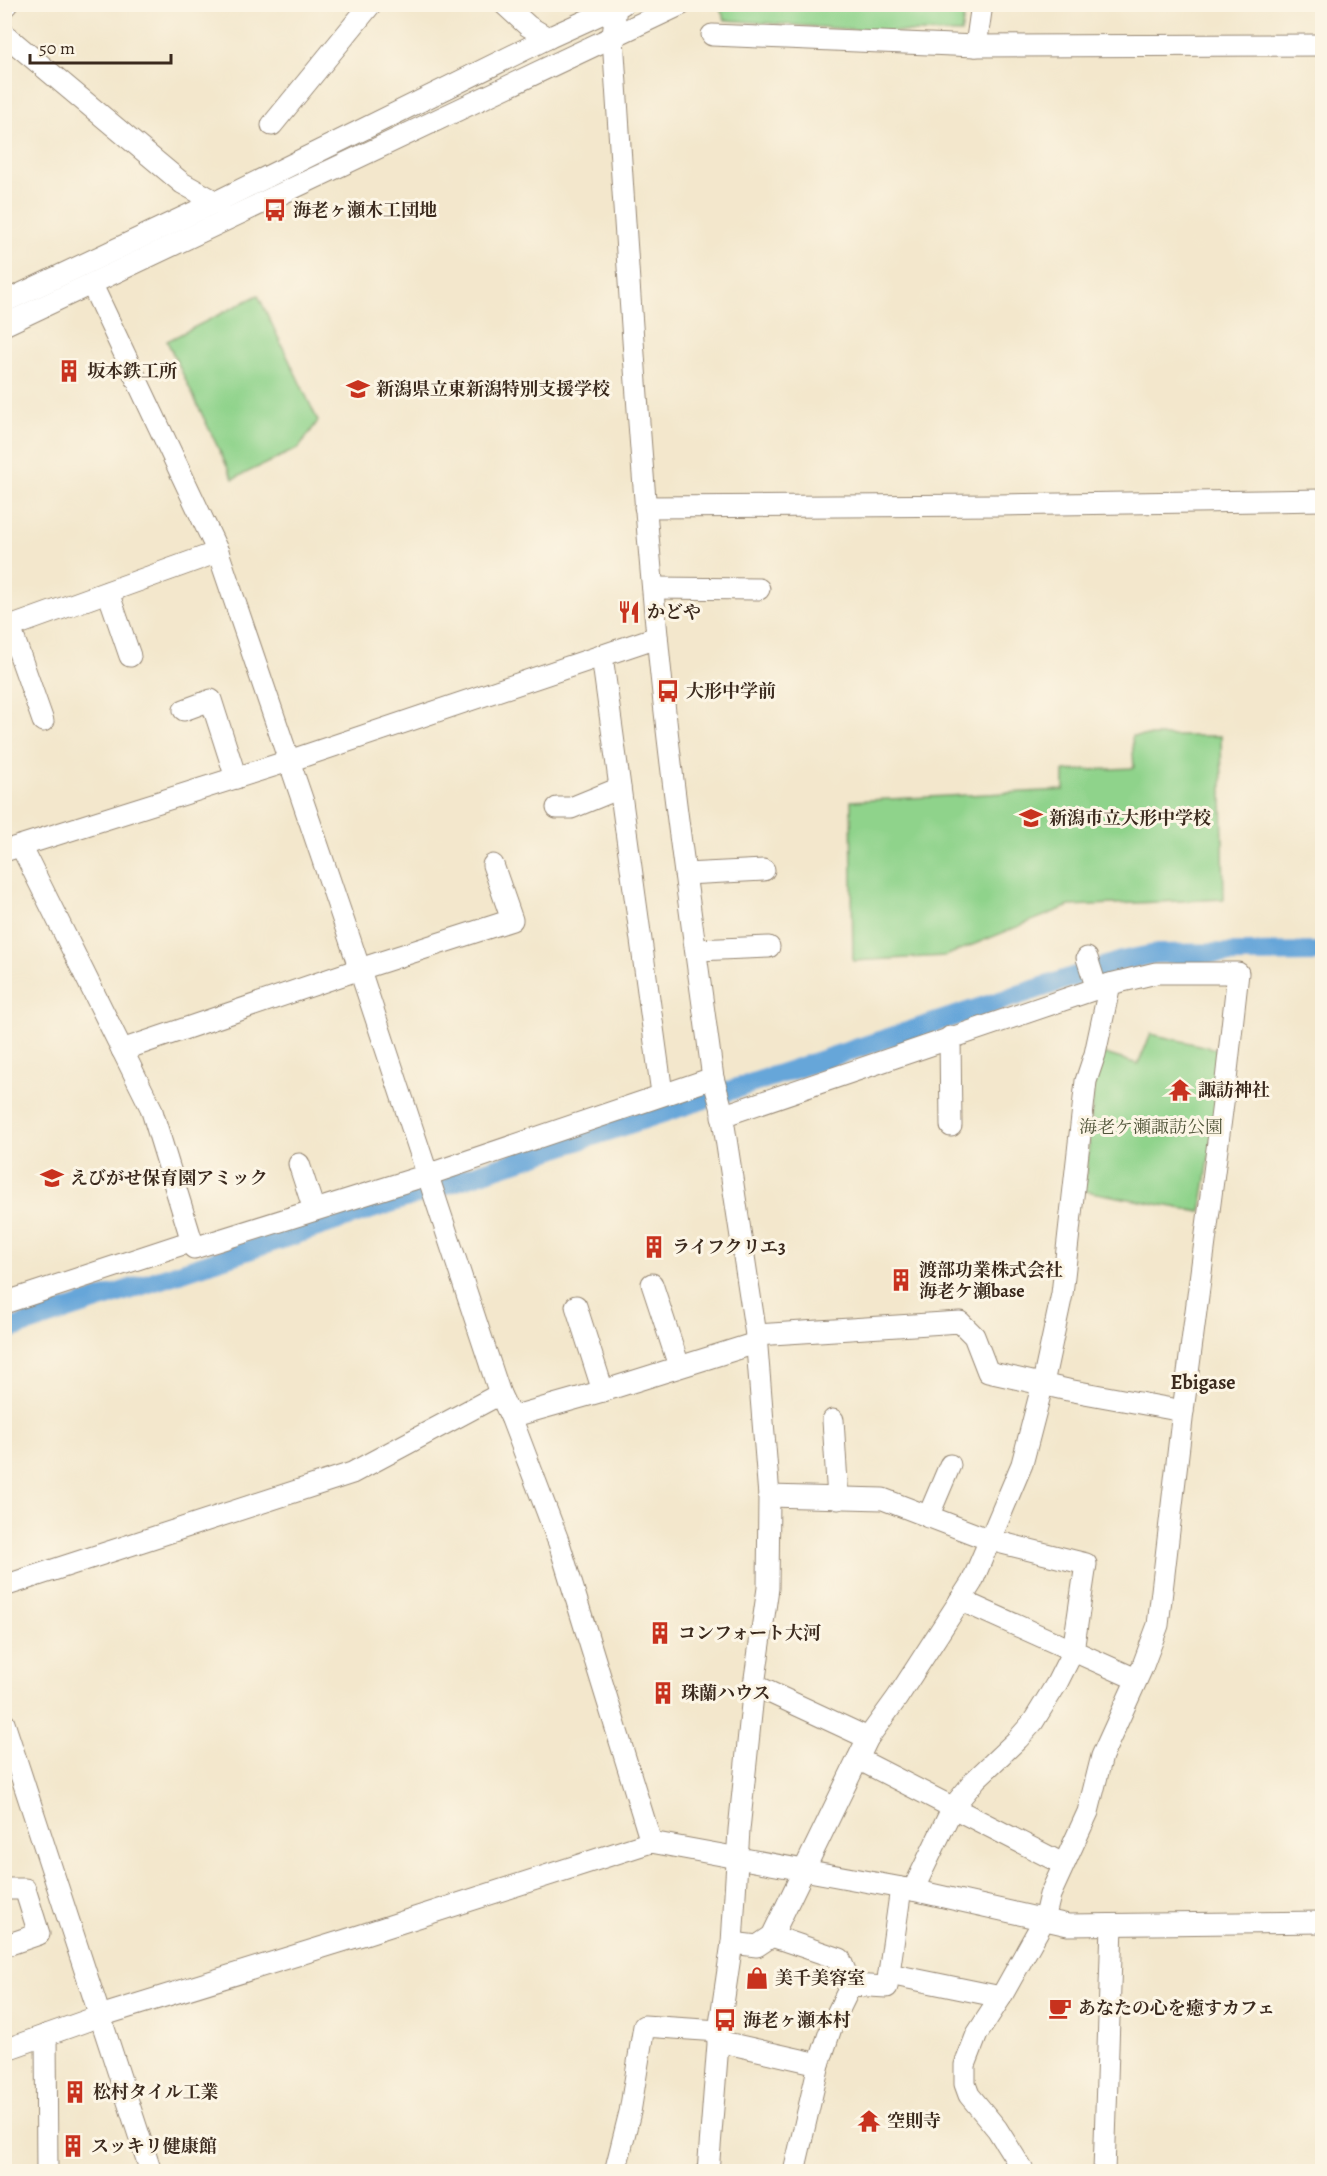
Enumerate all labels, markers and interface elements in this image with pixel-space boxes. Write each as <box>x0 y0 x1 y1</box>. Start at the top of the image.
scale bar <box>30 27 171 65</box>
text: 50 m <box>39 36 75 60</box>
bus stop icon: 海老ヶ瀬木工団地 <box>262 197 288 223</box>
place label: 海老ヶ瀬木工団地 <box>293 198 437 222</box>
building icon: 坂本鉄工所 <box>56 358 82 384</box>
place label: 坂本鉄工所 <box>87 359 177 383</box>
school or university icon: 新潟県立東新潟特別支援学校 <box>345 376 371 402</box>
place label: 新潟県立東新潟特別支援学校 <box>376 377 610 401</box>
restaurant icon: かどや <box>616 599 642 625</box>
place label: かどや <box>647 600 701 624</box>
bus stop icon: 大形中学前 <box>655 678 681 704</box>
place label: 大形中学前 <box>686 679 776 703</box>
school or university icon: 新潟市立大形中学校 <box>1018 805 1044 831</box>
place label: 新潟市立大形中学校 <box>1049 806 1211 830</box>
temple icon: 諏訪神社 <box>1167 1077 1193 1103</box>
place label: 諏訪神社 <box>1198 1078 1270 1102</box>
park label: 海老ケ瀬諏訪公園 <box>1079 1115 1223 1139</box>
school or university icon: えびがせ保育園アミック <box>39 1165 65 1191</box>
place label: えびがせ保育園アミック <box>70 1166 268 1190</box>
building icon: ライフクリエ3 <box>641 1234 667 1260</box>
place label: ライフクリエ3 <box>672 1235 786 1259</box>
place label: 渡部功業株式会社 海老ケ瀬base <box>919 1258 1063 1303</box>
building icon: 渡部功業株式会社 海老ケ瀬base <box>888 1267 914 1293</box>
district label: Ebigase <box>1170 1369 1236 1396</box>
building icon: コンフォート大河 <box>647 1620 673 1646</box>
place label: コンフォート大河 <box>678 1621 821 1645</box>
building icon: 珠蘭ハウス <box>650 1680 676 1706</box>
place label: 珠蘭ハウス <box>681 1681 770 1705</box>
shop icon: 美千美容室 <box>744 1965 770 1991</box>
place label: 美千美容室 <box>775 1966 865 1990</box>
cafe icon: あなたの心を癒すカフェ <box>1047 1995 1073 2021</box>
place label: あなたの心を癒すカフェ <box>1078 1996 1275 2020</box>
bus stop icon: 海老ヶ瀬本村 <box>712 2007 738 2033</box>
place label: 海老ヶ瀬本村 <box>743 2008 851 2032</box>
building icon: 松村タイル工業 <box>62 2079 88 2105</box>
place label: 松村タイル工業 <box>93 2080 219 2104</box>
temple icon: 空則寺 <box>856 2108 882 2134</box>
place label: 空則寺 <box>887 2109 941 2133</box>
building icon: スッキリ健康館 <box>60 2133 86 2159</box>
place label: スッキリ健康館 <box>91 2134 217 2158</box>

